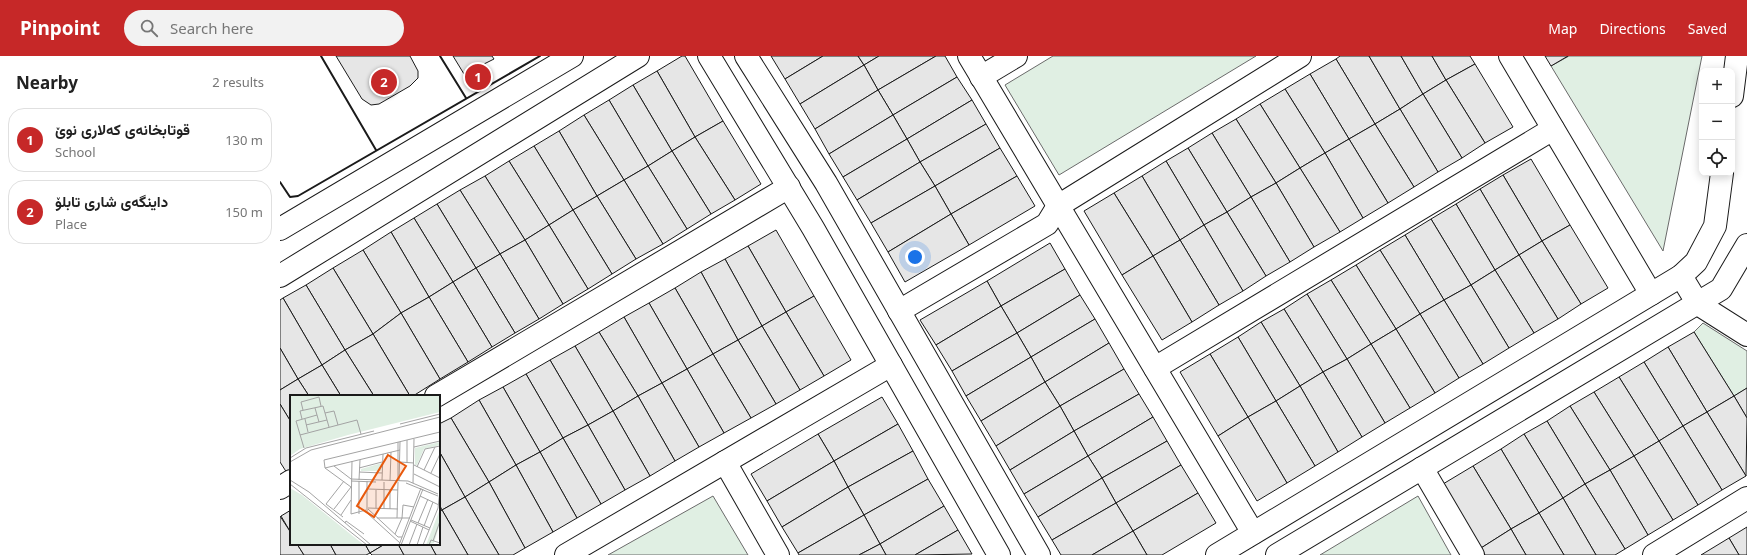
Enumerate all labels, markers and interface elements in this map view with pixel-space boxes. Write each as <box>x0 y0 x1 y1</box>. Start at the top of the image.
search box <box>124 10 404 46</box>
text: Pinpoint <box>20 15 100 41</box>
icon: search <box>138 17 160 39</box>
text: Search here <box>170 18 253 38</box>
text: Map <box>1548 19 1577 38</box>
text: Directions <box>1599 19 1666 38</box>
text: Saved <box>1688 19 1727 38</box>
pin: 1 <box>465 62 491 92</box>
pin: 2 <box>371 67 397 97</box>
map controls <box>1699 68 1735 176</box>
button: + <box>1699 68 1735 104</box>
text: Nearby <box>16 71 78 94</box>
text: 2 results <box>212 73 264 91</box>
button: − <box>1699 104 1735 140</box>
text: قوتابخانەی کەلاری نوێ <box>55 119 190 139</box>
text: 1 <box>26 131 34 149</box>
text: 130 m <box>225 131 263 149</box>
button: locate <box>1699 140 1735 176</box>
text: School <box>55 143 96 161</box>
text: داینگەی شاری تابلۆ <box>55 191 168 211</box>
text: 2 <box>26 203 34 221</box>
text: 150 m <box>225 203 263 221</box>
text: Place <box>55 215 87 233</box>
your location <box>905 247 925 267</box>
inset map <box>290 395 440 545</box>

